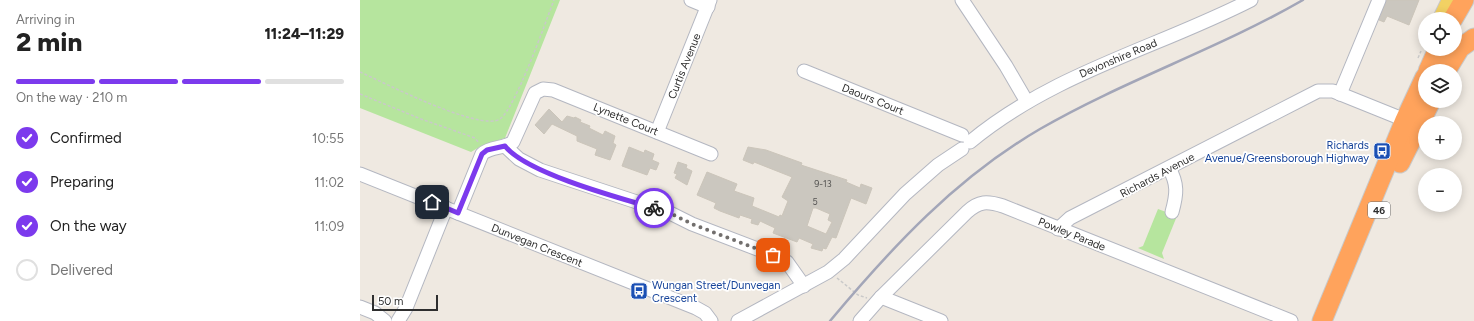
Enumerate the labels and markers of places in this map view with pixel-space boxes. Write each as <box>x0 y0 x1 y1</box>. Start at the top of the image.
place label: Richards Avenue/Greensborough Highway <box>1205 139 1369 165</box>
bus stop icon: Richards Avenue/Greensborough Highway <box>1372 141 1392 161</box>
pin <box>415 185 449 219</box>
pin <box>756 238 790 272</box>
place label: Wungan Street/Dunvegan Crescent <box>652 279 780 305</box>
bus stop icon: Wungan Street/Dunvegan Crescent <box>629 281 649 301</box>

